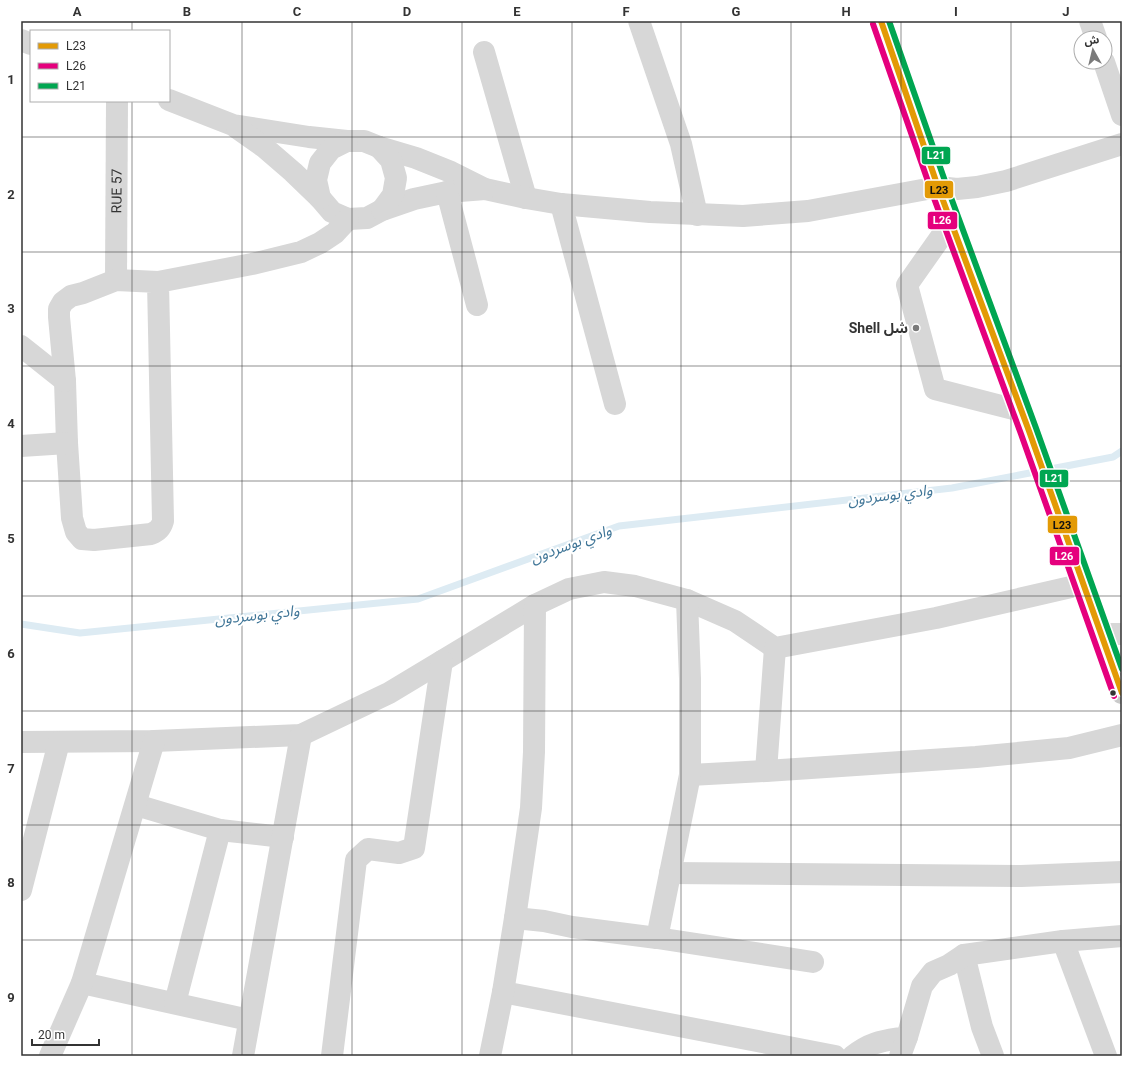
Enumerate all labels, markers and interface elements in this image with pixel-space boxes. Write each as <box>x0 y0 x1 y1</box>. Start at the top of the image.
text: A <box>73 4 82 19</box>
text: B <box>183 4 191 19</box>
text: C <box>293 4 302 19</box>
text: D <box>403 4 411 19</box>
text: E <box>513 4 521 19</box>
text: F <box>622 4 630 19</box>
text: G <box>732 4 741 19</box>
text: H <box>841 4 851 19</box>
text: I <box>954 4 958 19</box>
text: J <box>1062 4 1070 19</box>
legend <box>30 30 170 102</box>
north arrow <box>1073 30 1113 70</box>
text: ش <box>1083 33 1100 48</box>
text: L23 <box>66 39 86 53</box>
text: L26 <box>66 59 86 73</box>
text: 1 <box>7 72 15 87</box>
text: L21 <box>66 79 86 93</box>
line badge: L21 <box>921 146 951 165</box>
text: L21 <box>927 149 945 162</box>
street label: RUE 57 <box>108 168 125 214</box>
line badge: L23 <box>924 180 954 199</box>
text: L23 <box>930 184 948 197</box>
text: 2 <box>7 187 15 202</box>
line badge: L26 <box>927 211 958 230</box>
text: L26 <box>933 214 951 227</box>
text: 3 <box>7 301 15 316</box>
place label: Shell شل <box>849 320 908 336</box>
marker: Shell شل <box>911 323 921 333</box>
text: 4 <box>7 416 15 431</box>
line badge: L21 <box>1039 469 1069 488</box>
text: L21 <box>1045 472 1063 485</box>
water label: وادي بوسردون <box>847 481 934 512</box>
line badge: L23 <box>1047 515 1078 534</box>
text: L23 <box>1053 519 1071 532</box>
water label: وادي بوسردون <box>528 521 615 569</box>
text: 5 <box>7 531 15 546</box>
line badge: L26 <box>1049 546 1080 566</box>
text: L26 <box>1055 550 1073 563</box>
water label: وادي بوسردون <box>214 602 301 631</box>
text: 6 <box>7 646 15 661</box>
unlabelled marker <box>1108 688 1118 698</box>
text: 7 <box>7 761 15 776</box>
text: 8 <box>7 875 15 890</box>
text: 9 <box>7 990 15 1005</box>
scale bar <box>32 1021 99 1047</box>
text: 20 m <box>38 1028 65 1042</box>

